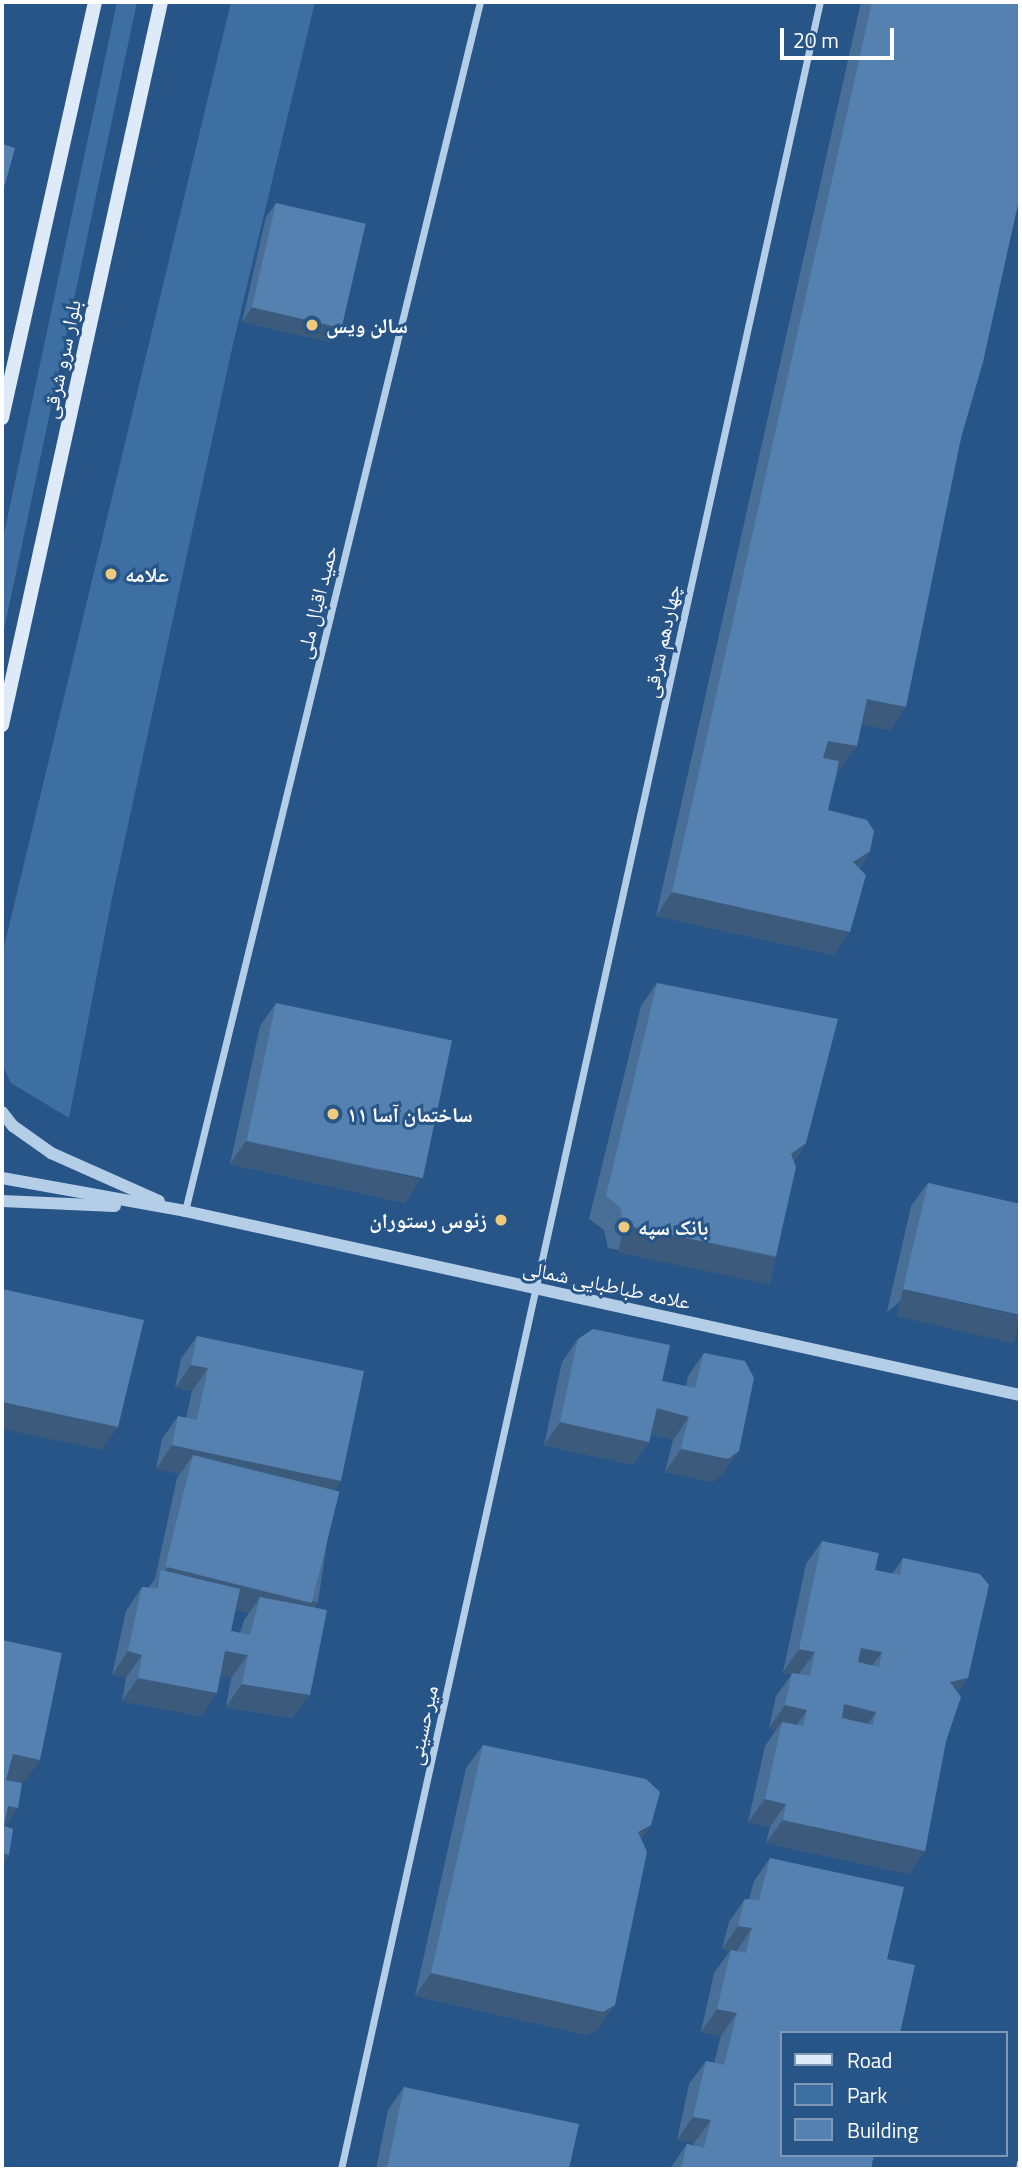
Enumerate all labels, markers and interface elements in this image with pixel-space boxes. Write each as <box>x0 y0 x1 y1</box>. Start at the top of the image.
scale bar <box>784 14 898 58</box>
text: 20 m <box>793 24 839 56</box>
street label: بلوار سرو شرقی <box>36 297 86 421</box>
place label: سالن ویس <box>326 312 408 338</box>
marker: سالن ویس <box>304 317 320 333</box>
street label: حمید اقبال ملی <box>290 543 342 661</box>
place label: علامه <box>125 561 169 587</box>
marker: علامه <box>103 566 119 582</box>
street label: چهاردهم شرقی <box>637 582 685 700</box>
place label: ساختمان آسا ۱۱ <box>347 1101 473 1127</box>
marker: ساختمان آسا ۱۱ <box>325 1106 341 1122</box>
place label: زئوس رستوران <box>369 1207 487 1233</box>
marker: زئوس رستوران <box>493 1212 509 1228</box>
place label: بانک سپه <box>638 1214 708 1240</box>
marker: بانک سپه <box>616 1219 632 1235</box>
street label: علامه طباطبایی شمالی <box>521 1254 693 1314</box>
street label: میرحسینی <box>401 1683 443 1767</box>
legend <box>780 2031 1008 2157</box>
text: Road <box>847 2044 892 2076</box>
text: Park <box>847 2079 887 2111</box>
text: Building <box>847 2114 918 2146</box>

